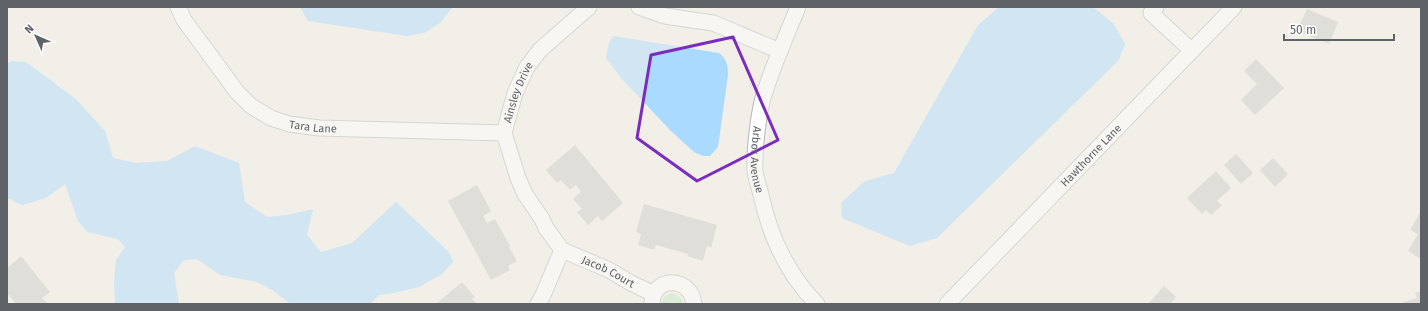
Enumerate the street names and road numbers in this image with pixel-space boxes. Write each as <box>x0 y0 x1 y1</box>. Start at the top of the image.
street label: Ainsley Drive <box>501 59 535 124</box>
street label: Tara Lane <box>288 118 337 135</box>
street label: Hawthorne Lane <box>1058 121 1124 189</box>
street label: Arbor Avenue <box>748 125 767 195</box>
street label: Jacob Court <box>580 253 637 290</box>

